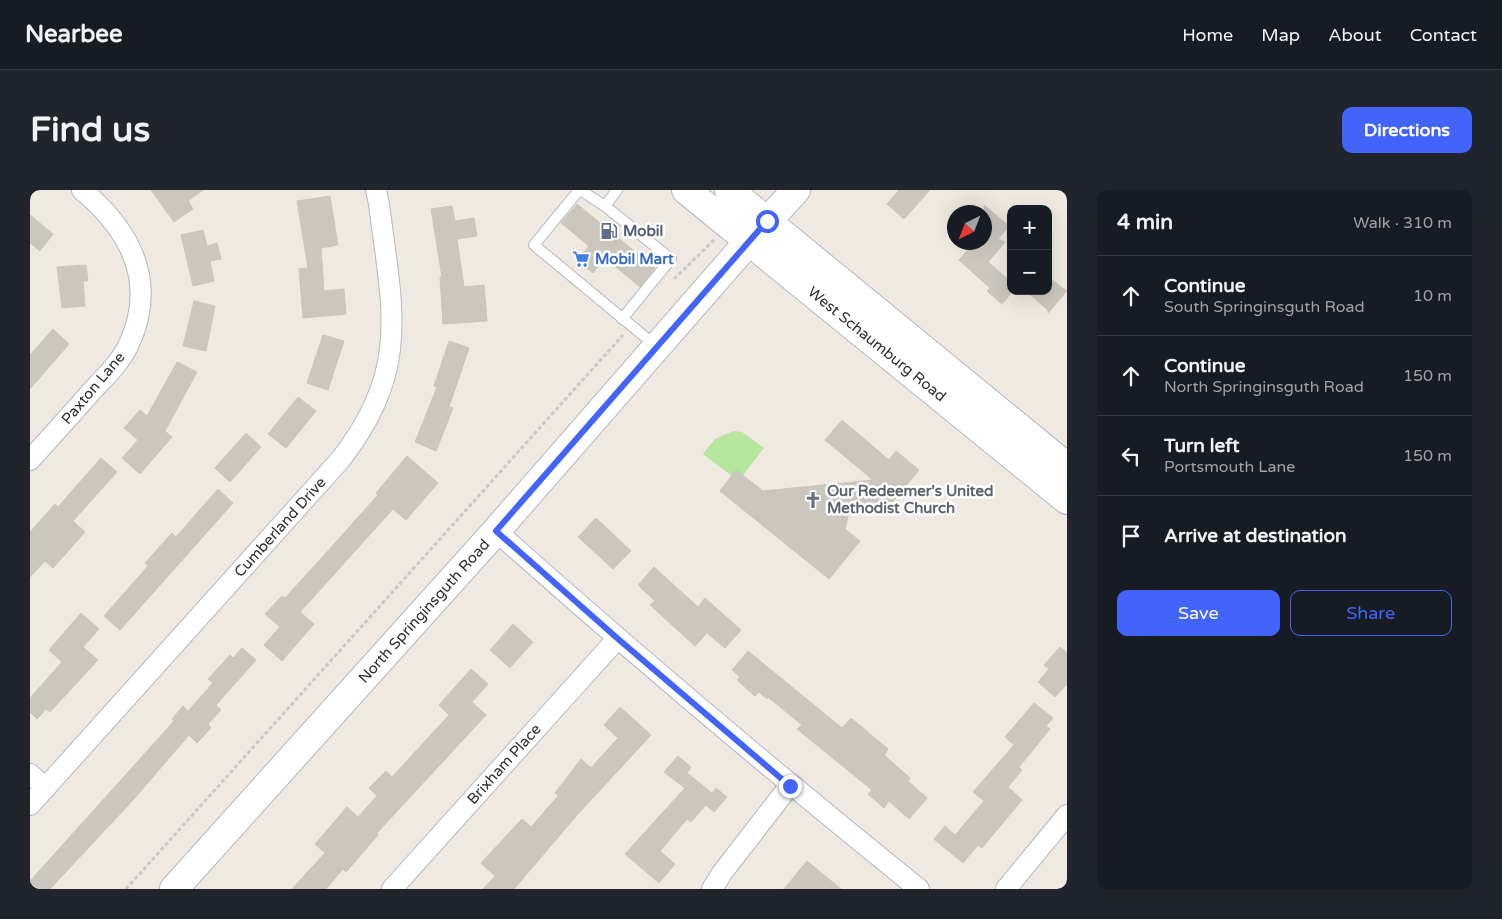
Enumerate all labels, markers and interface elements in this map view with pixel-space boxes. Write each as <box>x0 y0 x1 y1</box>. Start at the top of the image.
text: Nearbee <box>25 20 123 49</box>
text: Home <box>1182 24 1233 46</box>
text: Map <box>1261 24 1300 46</box>
text: About <box>1328 24 1382 46</box>
text: Contact <box>1410 24 1477 46</box>
button: Directions <box>1342 107 1472 153</box>
text: Find us <box>30 109 150 151</box>
north arrow <box>947 205 992 250</box>
map controls <box>1007 205 1052 295</box>
button: + <box>1007 205 1052 250</box>
route start <box>756 210 779 233</box>
text: 4 min <box>1117 210 1173 235</box>
text: Walk · 310 m <box>1353 213 1452 233</box>
fuel station icon: Mobil <box>599 221 619 241</box>
place label: Mobil <box>623 222 663 240</box>
supermarket icon: Mobil Mart <box>571 249 591 269</box>
place label: Mobil Mart <box>595 250 674 268</box>
button: − <box>1007 250 1052 295</box>
text: Continue <box>1164 275 1246 297</box>
icon: ahead <box>1117 282 1145 310</box>
street label: West Schaumburg Road <box>804 283 950 405</box>
text: 10 m <box>1413 286 1452 306</box>
text: South Springinsguth Road <box>1164 297 1365 317</box>
street label: Paxton Lane <box>58 348 128 428</box>
text: Continue <box>1164 355 1246 377</box>
icon: ahead <box>1117 362 1145 390</box>
text: 150 m <box>1403 366 1452 386</box>
text: North Springinsguth Road <box>1164 377 1364 397</box>
text: Turn left <box>1164 435 1240 457</box>
icon: left <box>1117 442 1145 470</box>
text: 150 m <box>1403 446 1452 466</box>
text: Portsmouth Lane <box>1164 457 1295 477</box>
street label: Cumberland Drive <box>230 473 330 581</box>
place label: Our Redeemer's United Methodist Church <box>827 482 993 517</box>
church icon: Our Redeemer's United Methodist Church <box>803 490 823 510</box>
icon: arrive <box>1117 522 1145 550</box>
text: Arrive at destination <box>1164 525 1347 547</box>
street label: North Springinsguth Road <box>355 535 493 687</box>
button: Save <box>1117 590 1280 636</box>
button: Share <box>1290 590 1452 636</box>
street label: Brixham Place <box>463 720 545 808</box>
route end <box>779 775 802 798</box>

